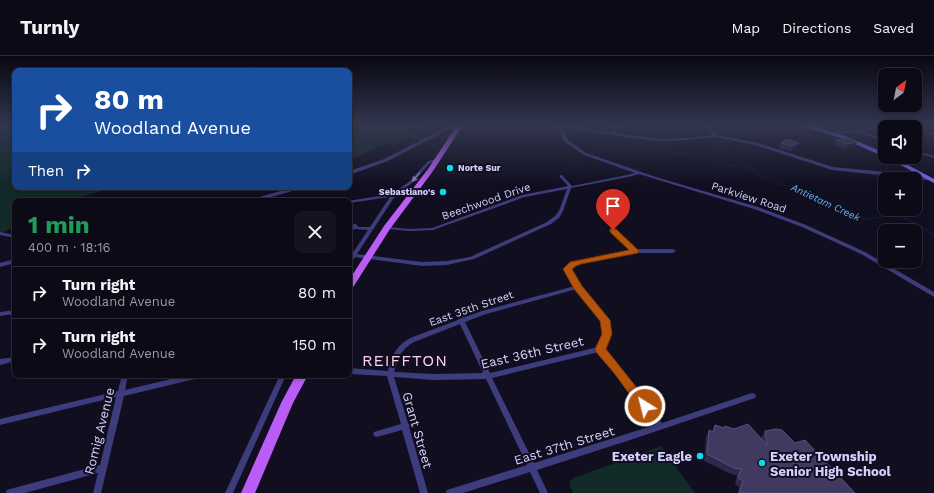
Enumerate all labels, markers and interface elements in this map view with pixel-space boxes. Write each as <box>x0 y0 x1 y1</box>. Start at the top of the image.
text: Turnly <box>20 16 80 39</box>
text: Map <box>732 20 760 36</box>
text: Directions <box>782 20 851 36</box>
text: Saved <box>873 20 914 36</box>
north arrow <box>878 68 922 112</box>
map controls <box>878 68 922 268</box>
text: 80 m <box>94 83 164 116</box>
icon: right <box>28 84 80 136</box>
text: Woodland Avenue <box>94 117 251 138</box>
button: sound <box>878 120 922 164</box>
icon: right <box>72 160 94 182</box>
text: Then <box>28 162 64 180</box>
marker: Norte Sur <box>445 163 455 173</box>
place label: Norte Sur <box>458 163 501 173</box>
one-way arrow <box>411 171 420 182</box>
button: + <box>878 172 922 216</box>
street label: Parkview Road <box>710 179 788 216</box>
street label: Beechwood Drive <box>440 180 532 223</box>
water label: Antietam Creek <box>789 181 862 223</box>
place label: Sebastiano's <box>379 187 435 197</box>
marker: Sebastiano's <box>438 187 448 197</box>
pin <box>596 189 630 230</box>
icon: arrive <box>602 195 624 217</box>
text: 1 min <box>28 211 90 239</box>
button: close <box>294 211 336 253</box>
button: − <box>878 224 922 268</box>
text: 400 m · 18:16 <box>28 240 110 255</box>
text: Turn right <box>62 276 135 294</box>
icon: right <box>28 282 50 304</box>
text: 80 m <box>298 284 336 302</box>
street label: East 35th Street <box>427 288 515 329</box>
text: Woodland Avenue <box>62 294 175 309</box>
text: Turn right <box>62 328 135 346</box>
street label: East 36th Street <box>479 333 585 372</box>
icon: right <box>28 334 50 356</box>
text: 150 m <box>293 336 336 354</box>
text: Woodland Avenue <box>62 346 175 361</box>
district label: REIFFTON <box>362 351 448 370</box>
position arrow <box>624 385 666 427</box>
street label: Romig Avenue <box>81 386 118 476</box>
street label: Grant Street <box>399 390 436 471</box>
street label: East 37th Street <box>512 423 616 468</box>
place label: Exeter Eagle <box>612 449 692 464</box>
place label: Exeter Township Senior High School <box>770 449 892 479</box>
marker: Exeter Eagle <box>695 451 705 461</box>
marker: Exeter Township Senior High School <box>757 458 767 468</box>

